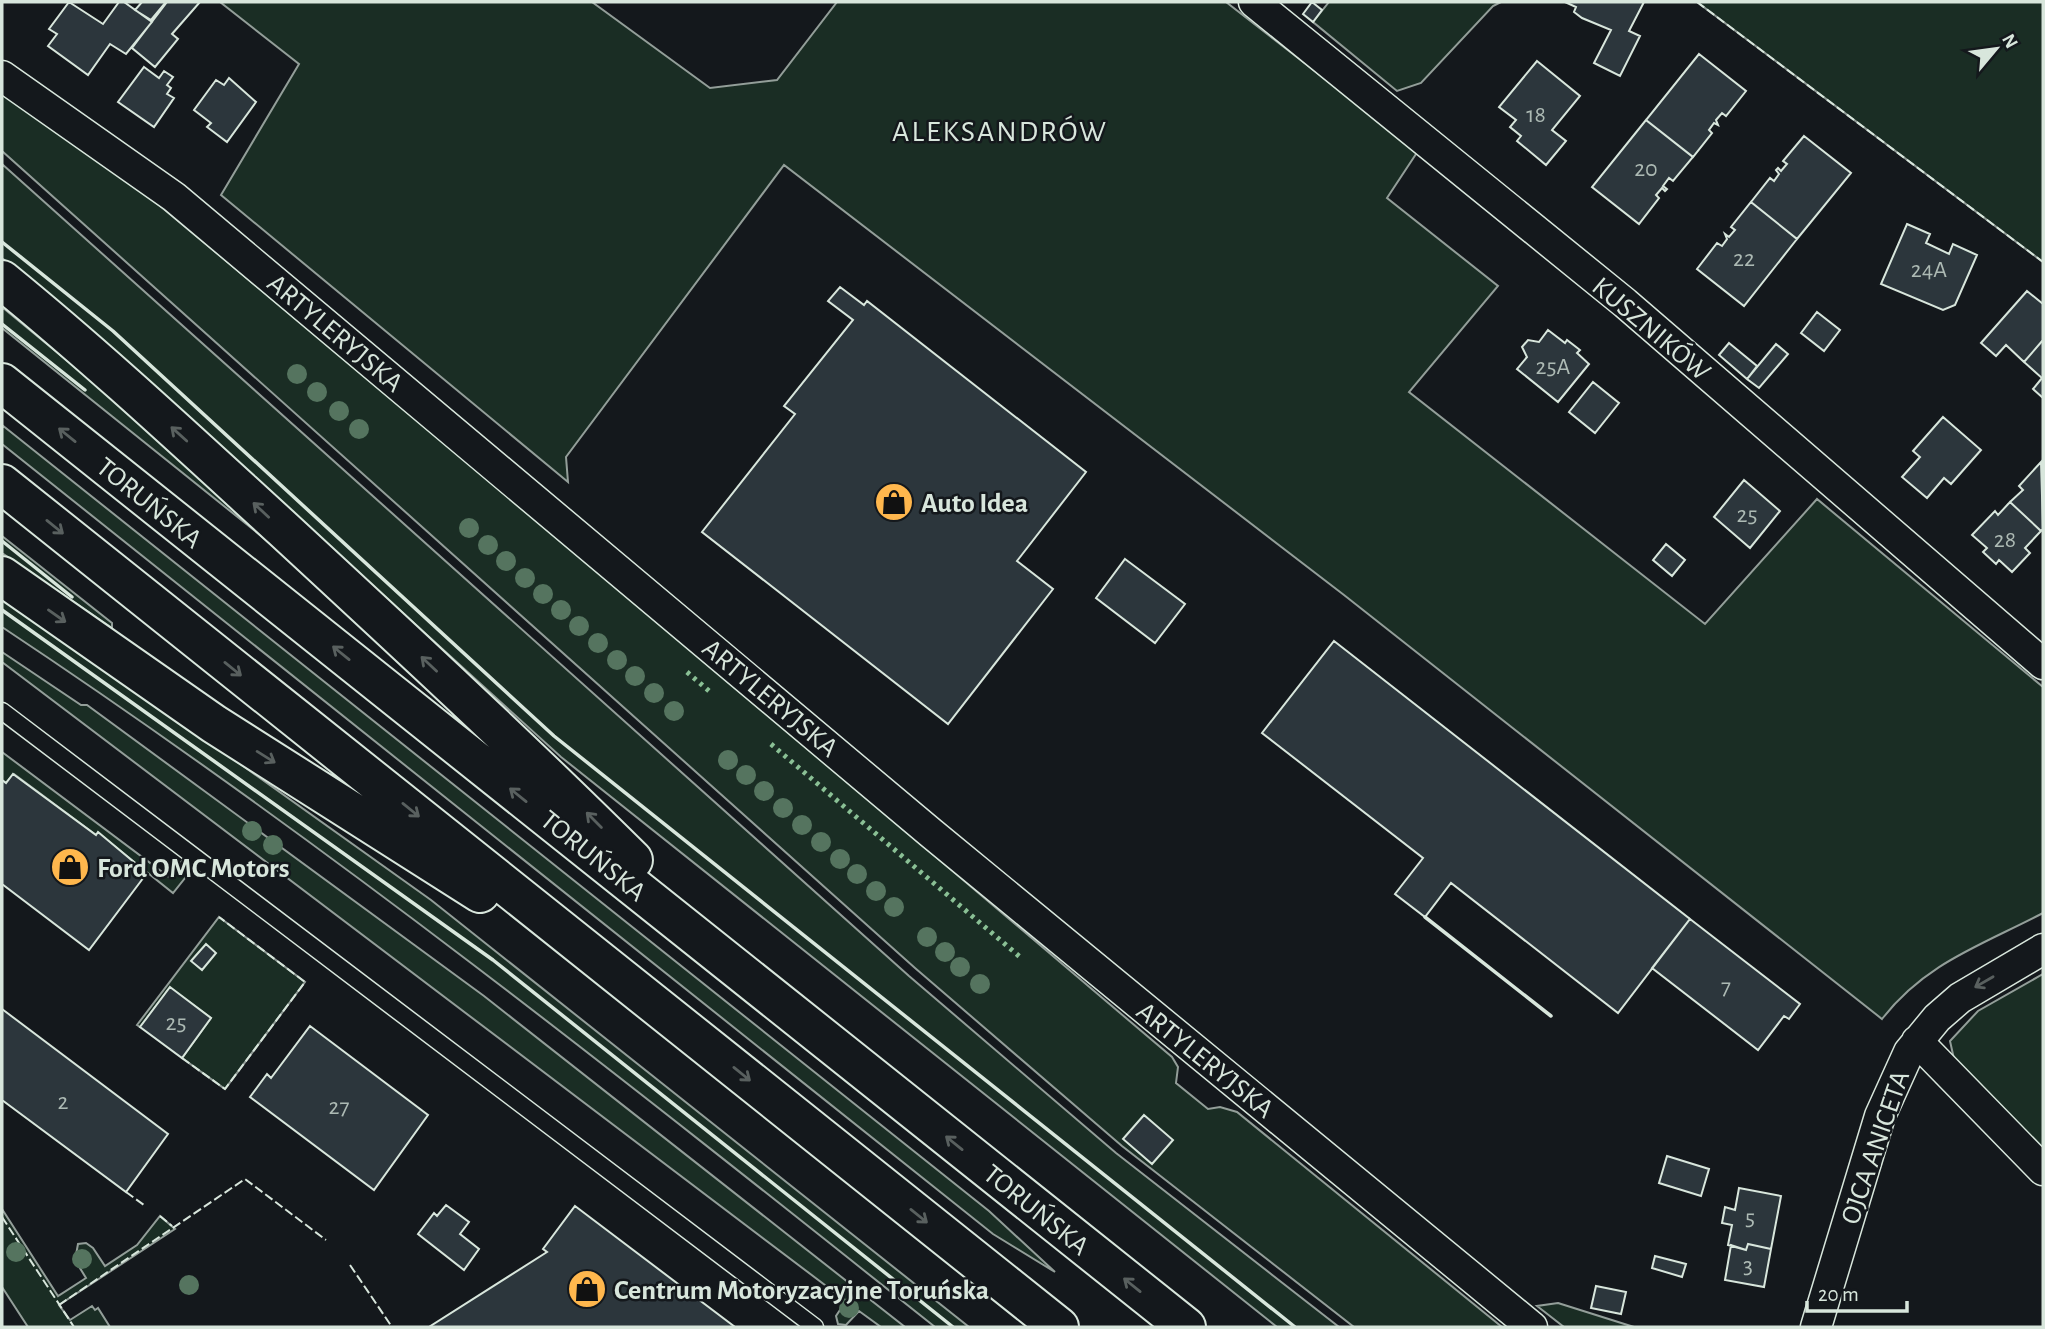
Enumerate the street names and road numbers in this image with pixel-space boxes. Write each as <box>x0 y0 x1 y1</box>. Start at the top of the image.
street label: ARTYLERYJSKA <box>262 269 408 398</box>
street label: KUSZNIKÓW <box>1586 270 1717 387</box>
street label: TORUŃSKA <box>91 450 209 554</box>
street label: ARTYLERYJSKA <box>697 634 843 763</box>
street label: TORUŃSKA <box>535 803 653 907</box>
street label: ARTYLERYJSKA <box>1131 997 1279 1124</box>
street label: OJCA ANICETA <box>1837 1067 1915 1228</box>
street label: TORUŃSKA <box>978 1157 1096 1261</box>

